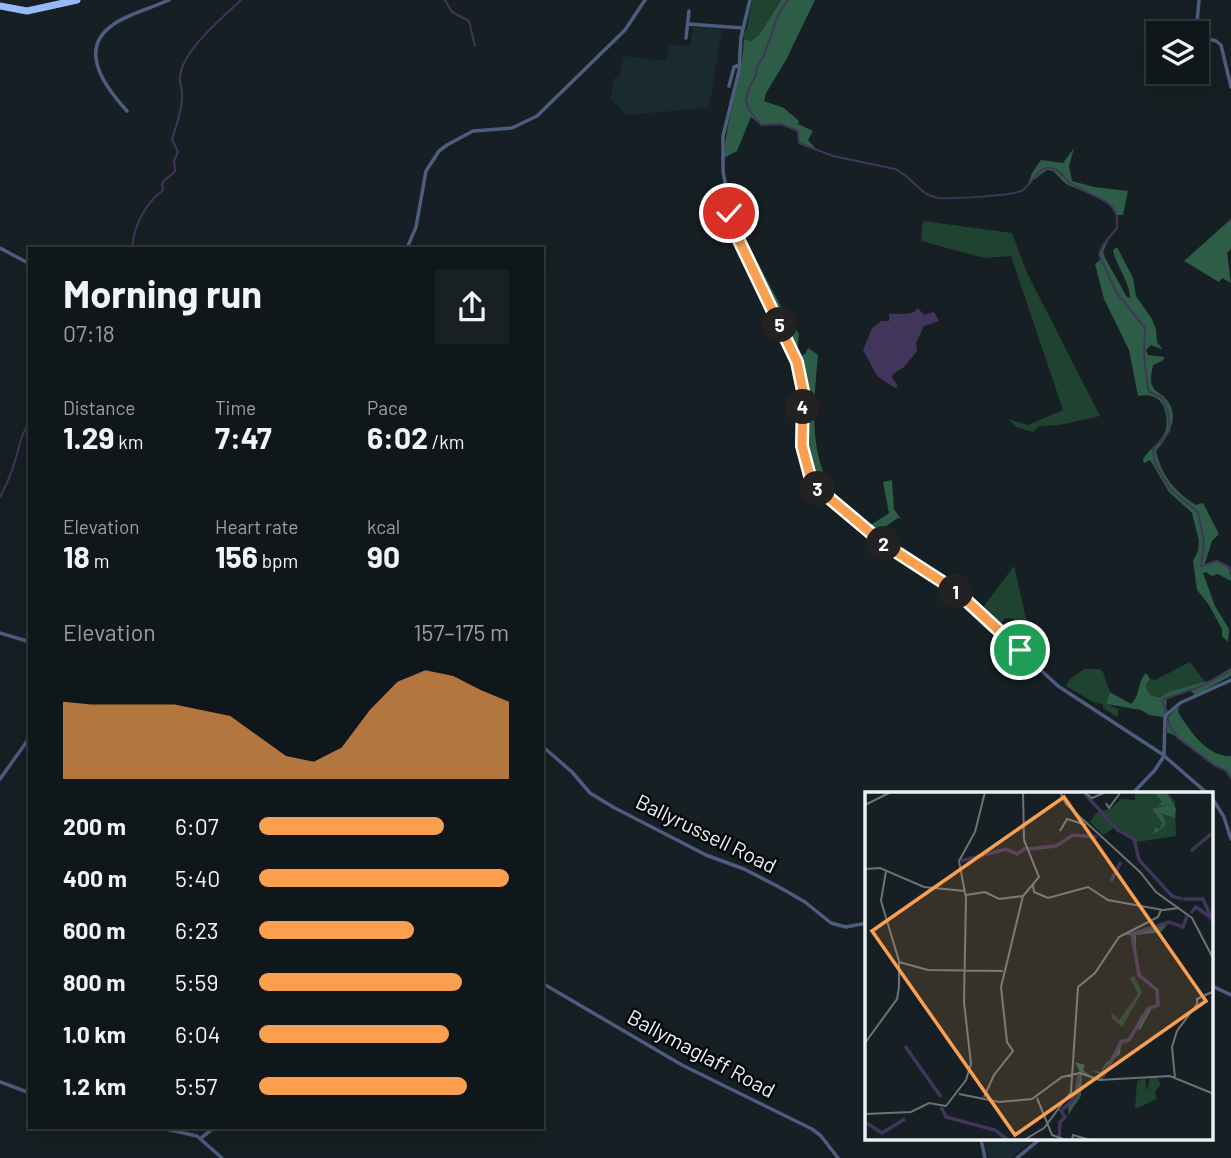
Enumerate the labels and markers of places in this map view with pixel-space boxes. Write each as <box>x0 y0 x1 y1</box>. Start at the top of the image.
pin <box>699 183 759 243</box>
pin: 5 <box>762 308 798 342</box>
pin: 4 <box>786 390 820 424</box>
pin: 3 <box>800 472 836 506</box>
pin: 2 <box>866 526 902 562</box>
pin: 1 <box>939 574 974 610</box>
pin <box>990 620 1050 680</box>

